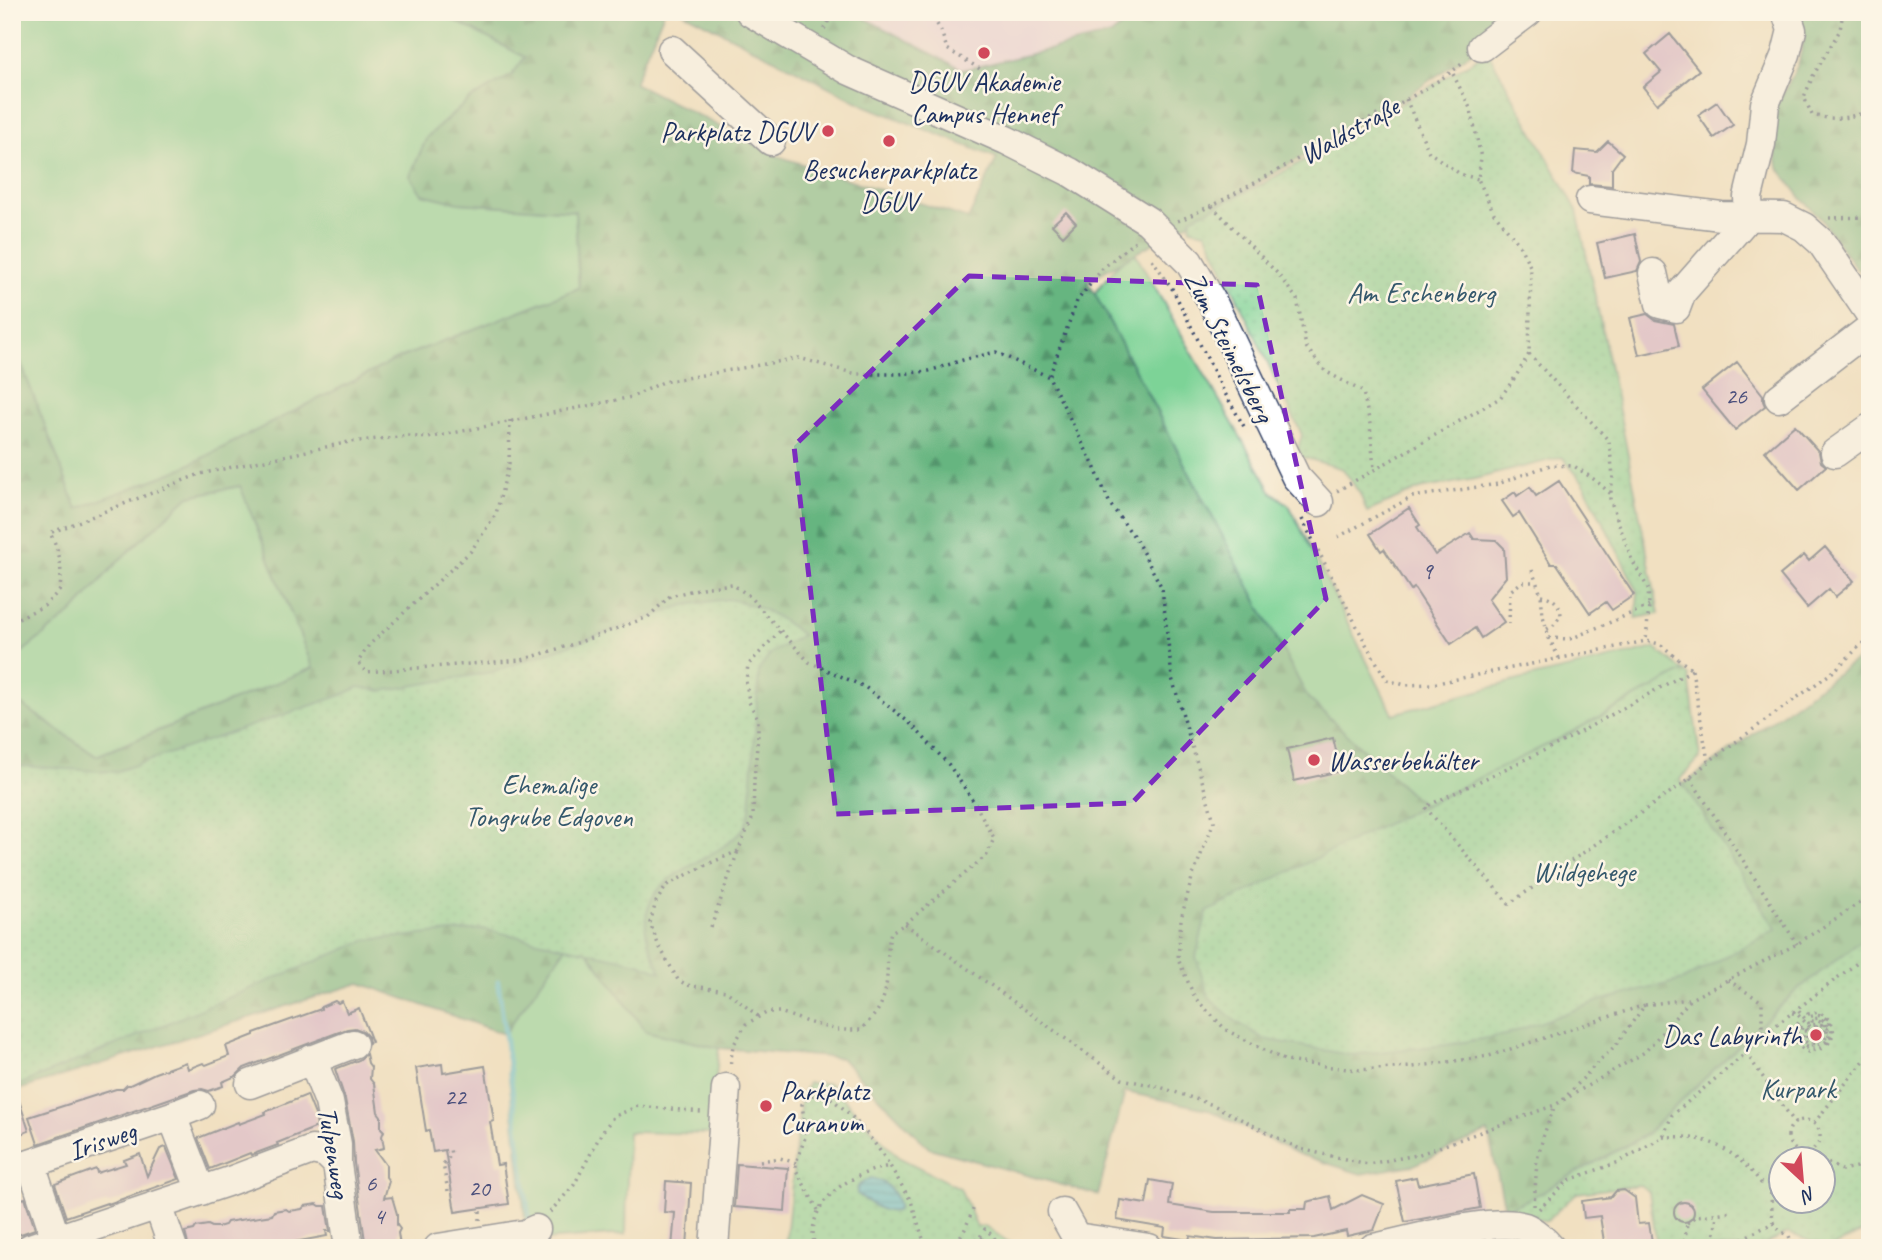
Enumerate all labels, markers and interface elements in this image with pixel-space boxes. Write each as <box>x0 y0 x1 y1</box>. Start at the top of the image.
marker: DGUV Akademie Campus Hennef <box>976 45 992 61</box>
place label: DGUV Akademie Campus Hennef <box>908 64 1064 131</box>
street label: Waldstraße <box>1293 88 1407 172</box>
place label: Parkplatz DGUV <box>661 114 819 149</box>
marker: Parkplatz DGUV <box>820 123 836 139</box>
marker: Besucherparkplatz DGUV <box>881 133 897 149</box>
place label: Besucherparkplatz DGUV <box>802 152 978 219</box>
street label: Zum Steimelsberg <box>1177 265 1283 429</box>
park label: Am Eschenberg <box>1347 275 1497 310</box>
house number: 26 <box>1725 381 1748 411</box>
house number: 9 <box>1422 556 1435 586</box>
place label: Wasserbehälter <box>1328 743 1480 778</box>
marker: Wasserbehälter <box>1306 752 1322 768</box>
park label: Ehemalige Tongrube Edgoven <box>465 767 633 834</box>
park label: Wildgehege <box>1533 854 1637 889</box>
place label: Das Labyrinth <box>1662 1018 1804 1053</box>
marker: Das Labyrinth <box>1808 1027 1824 1043</box>
park label: Kurpark <box>1761 1071 1838 1106</box>
place label: Parkplatz Curanum <box>780 1073 871 1140</box>
house number: 22 <box>444 1082 468 1112</box>
marker: Parkplatz Curanum <box>758 1098 774 1114</box>
street label: Tulpenweg <box>310 1104 359 1202</box>
street label: Irisweg <box>64 1112 142 1168</box>
north arrow <box>1766 1144 1836 1214</box>
house number: 6 <box>366 1168 378 1198</box>
house number: 20 <box>468 1173 492 1203</box>
text: N <box>1796 1181 1820 1209</box>
house number: 4 <box>374 1201 387 1231</box>

